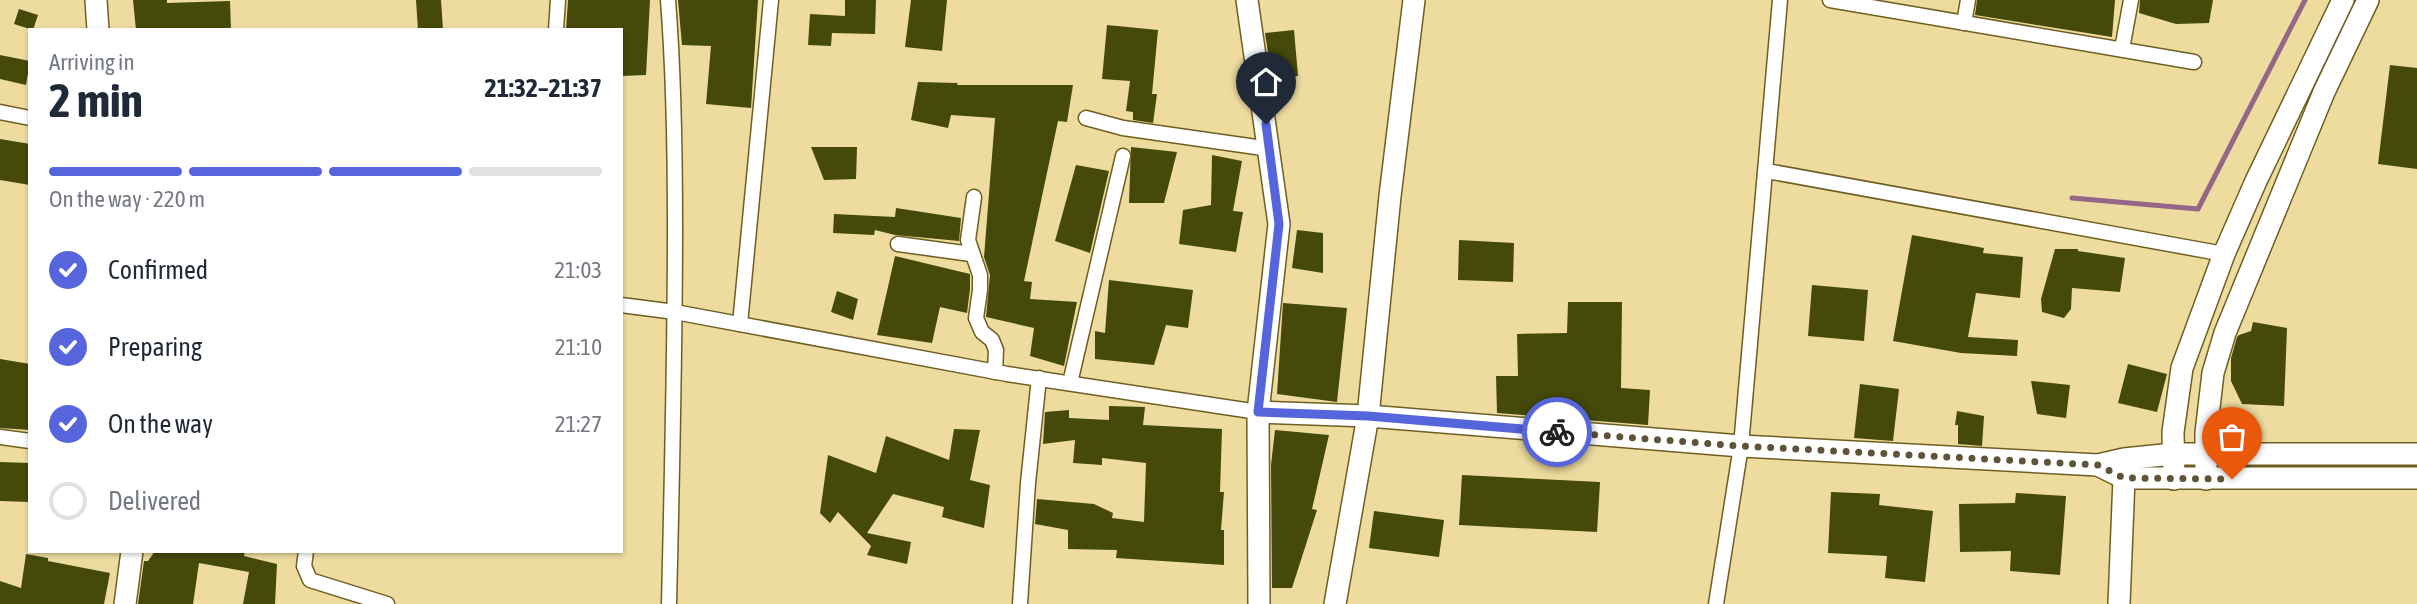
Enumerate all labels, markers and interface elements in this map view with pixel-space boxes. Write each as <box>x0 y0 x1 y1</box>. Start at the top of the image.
text: Arriving in <box>49 49 135 75</box>
pin <box>1236 52 1296 124</box>
icon: home <box>1247 63 1285 101</box>
text: 21:32–21:37 <box>485 73 602 103</box>
text: 2 min <box>49 74 143 127</box>
text: On the way · 220 m <box>49 186 205 212</box>
icon: check <box>49 251 87 289</box>
text: Confirmed <box>108 255 208 285</box>
text: 21:03 <box>554 257 602 283</box>
icon: check <box>49 328 87 366</box>
text: Preparing <box>108 332 202 362</box>
text: 21:10 <box>555 334 602 360</box>
courier <box>1522 397 1592 467</box>
icon: check <box>49 405 87 443</box>
pin <box>2202 407 2262 479</box>
text: On the way <box>108 409 213 439</box>
text: 21:27 <box>555 411 602 437</box>
icon: bike <box>1538 413 1576 451</box>
icon: bag <box>2213 418 2251 456</box>
text: Delivered <box>108 486 201 516</box>

